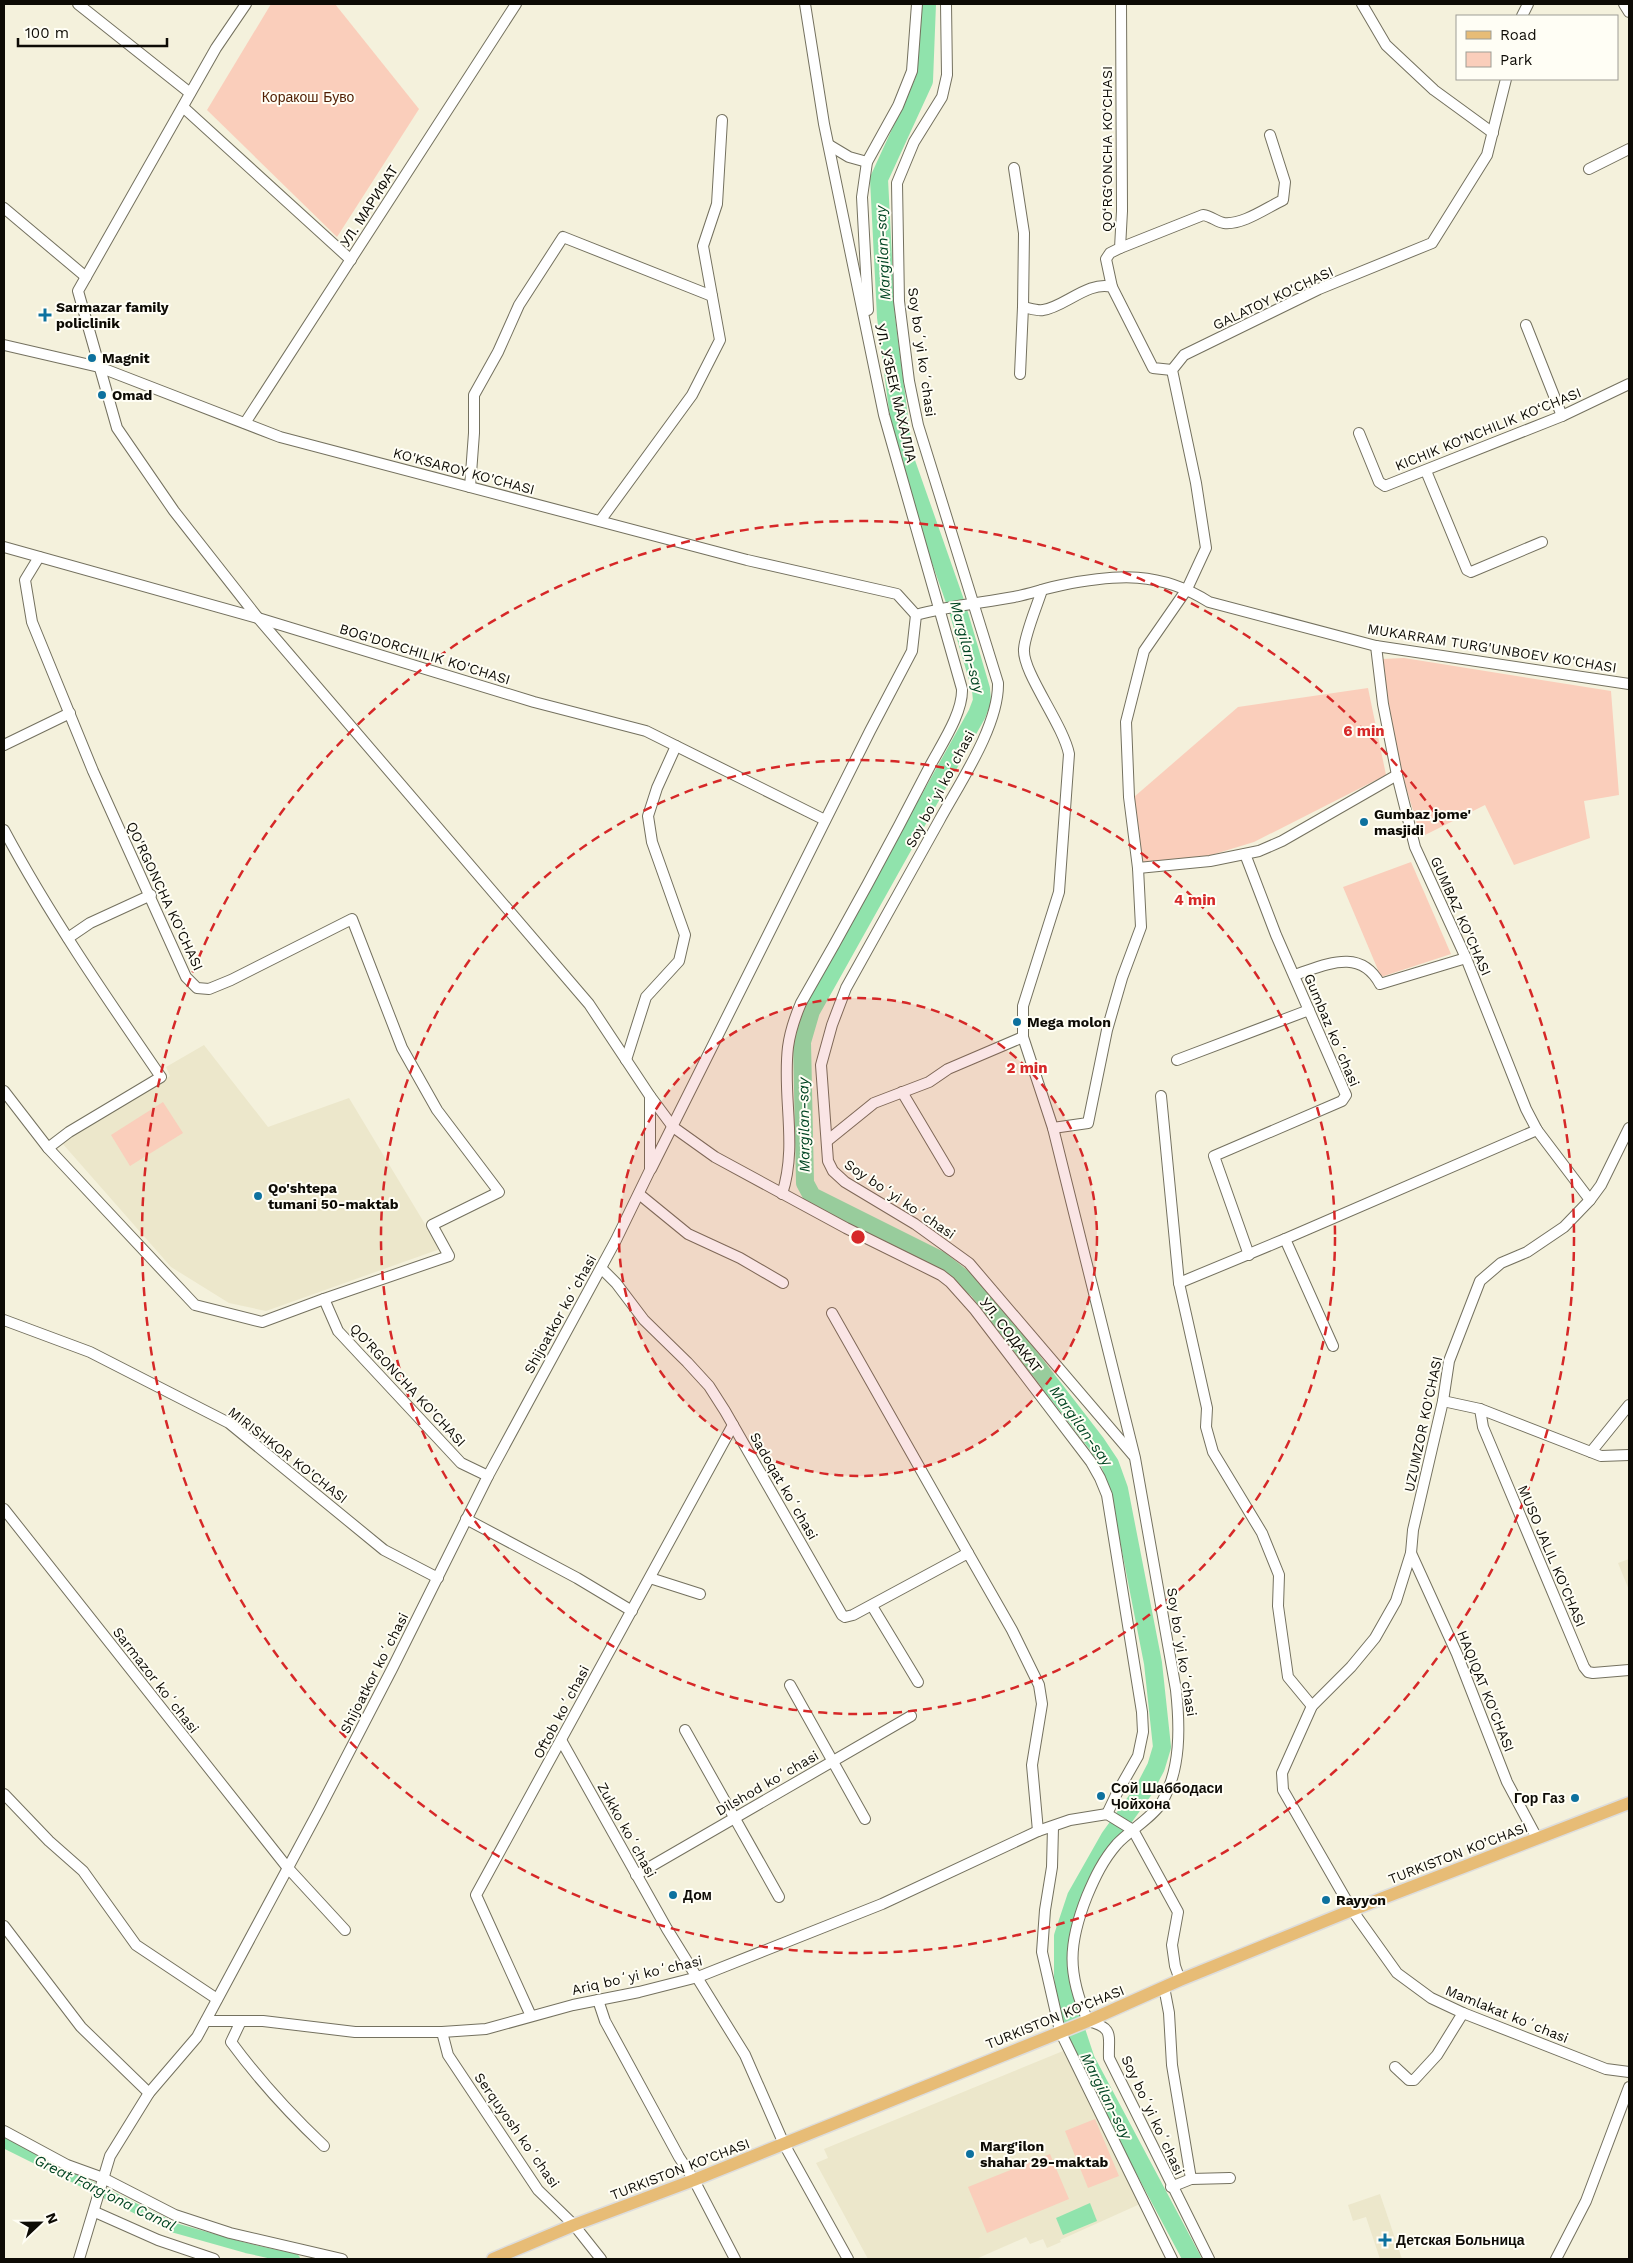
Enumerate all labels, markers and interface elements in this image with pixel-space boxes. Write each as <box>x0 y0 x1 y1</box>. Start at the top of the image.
scale bar <box>18 15 166 47</box>
legend <box>1456 15 1618 80</box>
text: 100 m <box>25 24 69 42</box>
text: Road <box>1500 26 1537 44</box>
text: Park <box>1500 51 1533 69</box>
street label: QO‘RG‘ONCHA KO‘CHASI <box>1099 66 1115 232</box>
park label: Коракош Буво <box>262 89 354 105</box>
street label: УЛ. МАРИФАТ <box>337 162 401 250</box>
water label: Margilan-say <box>871 204 894 301</box>
street label: GALATOY KO'CHASI <box>1210 263 1336 333</box>
street label: Soy boʻyi koʻchasi <box>905 286 939 418</box>
place label: Sarmazar family policlinik <box>56 299 169 331</box>
marker: Sarmazar family policlinik <box>38 308 52 322</box>
street label: УЛ. УЗБЕК МАХАЛЛА <box>872 322 920 465</box>
place label: Magnit <box>102 350 150 366</box>
marker: Magnit <box>86 352 98 364</box>
street label: KICHIK KO‘NCHILIK KO‘CHASI <box>1393 384 1583 474</box>
place label: Omad <box>112 387 152 403</box>
marker: Omad <box>96 389 108 401</box>
street label: KO'KSAROY KO'CHASI <box>392 444 536 498</box>
water label: Margilan-say <box>946 599 988 696</box>
street label: BOG'DORCHILIK KO'CHASI <box>338 620 512 688</box>
street label: MUKARRAM TURG'UNBOEV KO'CHASI <box>1366 620 1618 676</box>
text: 6 min <box>1343 722 1385 740</box>
street label: Soy boʻyi koʻchasi <box>902 728 978 850</box>
place label: Gumbaz jome' masjidi <box>1374 806 1471 838</box>
marker: Gumbaz jome' masjidi <box>1358 816 1370 828</box>
street label: QO'RGONCHA KO'CHASI <box>123 819 207 973</box>
street label: GUMBAZ KO'CHASI <box>1428 854 1494 978</box>
text: 4 min <box>1174 891 1216 909</box>
street label: Gumbaz koʻchasi <box>1301 971 1363 1089</box>
place label: Mega molon <box>1027 1014 1111 1030</box>
marker: Mega molon <box>1011 1016 1023 1028</box>
text: 2 min <box>1006 1059 1048 1077</box>
water label: Margilan-say <box>794 1076 814 1173</box>
street label: Soy boʻyi koʻchasi <box>842 1156 958 1242</box>
place label: Qo'shtepa tumani 50-maktab <box>268 1180 399 1212</box>
marker: Qo'shtepa tumani 50-maktab <box>252 1190 264 1202</box>
centre of rings <box>849 1228 867 1246</box>
street label: Shijoatkor koʻchasi <box>521 1252 599 1376</box>
street label: УЛ. СОДАКАТ <box>977 1295 1045 1376</box>
street label: QO'RGONCHA KO'CHASI <box>347 1320 469 1450</box>
street label: UZUMZOR KO'CHASI <box>1401 1355 1445 1493</box>
water label: Margilan-say <box>1046 1382 1117 1471</box>
street label: MIRISHKOR KO'CHASI <box>225 1404 351 1506</box>
street label: Sadoqat koʻchasi <box>747 1430 821 1542</box>
street label: MUSO JALIL KO'CHASI <box>1515 1483 1589 1629</box>
street label: Soy boʻyi koʻchasi <box>1164 1586 1200 1718</box>
street label: Shijoatkor koʻchasi <box>337 1610 411 1736</box>
street label: Sarmazor koʻchasi <box>110 1624 202 1736</box>
street label: HAQIQAT KO'CHASI <box>1454 1628 1518 1754</box>
street label: Oftob koʻchasi <box>530 1663 592 1761</box>
street label: Dilshod koʻchasi <box>713 1747 821 1819</box>
street label: Zukko koʻchasi <box>594 1780 660 1880</box>
place label: Сой Шаббодаси Чойхона <box>1111 1780 1223 1812</box>
marker: Сой Шаббодаси Чойхона <box>1095 1790 1107 1802</box>
place label: Гор Газ <box>1514 1790 1565 1806</box>
marker: Гор Газ <box>1569 1792 1581 1804</box>
street label: TURKISTON KO’CHASI <box>1386 1819 1530 1887</box>
place label: Дом <box>683 1887 712 1903</box>
marker: Дом <box>667 1889 679 1901</box>
place label: Rayyon <box>1336 1892 1386 1908</box>
marker: Rayyon <box>1320 1894 1332 1906</box>
street label: Ariq boʻyi koʻchasi <box>570 1952 704 1998</box>
street label: TURKISTON KO’CHASI <box>983 1982 1127 2052</box>
street label: Mamlakat koʻchasi <box>1443 1982 1571 2046</box>
water label: Margilan-say <box>1076 2050 1136 2144</box>
street label: Soy boʻyi koʻchasi <box>1118 2053 1188 2177</box>
street label: Serquyosh koʻchasi <box>471 2070 563 2190</box>
street label: TURKISTON KO’CHASI <box>608 2135 752 2203</box>
place label: Marg'ilon shahar 29-maktab <box>980 2138 1109 2170</box>
marker: Marg'ilon shahar 29-maktab <box>964 2148 976 2160</box>
water label: Great Farg'ona Canal <box>32 2151 179 2235</box>
north arrow <box>15 2198 65 2248</box>
text: N <box>43 2210 61 2226</box>
place label: Детская Больница <box>1396 2232 1525 2248</box>
marker: Детская Больница <box>1378 2233 1392 2247</box>

